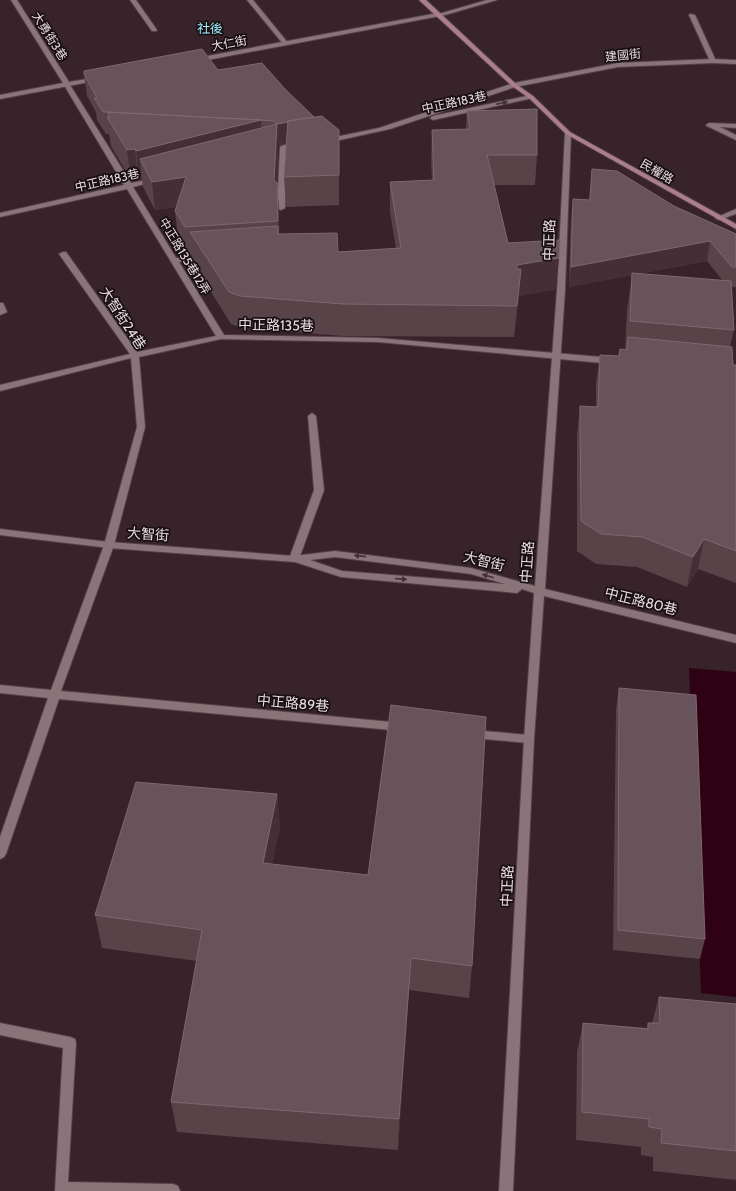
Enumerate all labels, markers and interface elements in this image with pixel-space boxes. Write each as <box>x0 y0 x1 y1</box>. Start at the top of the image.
street label: 大勇街3巷 <box>29 9 71 63</box>
district label: 社後 <box>197 20 223 36</box>
street label: 大仁街 <box>210 32 248 54</box>
street label: 建國街 <box>604 46 642 64</box>
street label: 中正路183巷 <box>420 88 488 116</box>
one-way arrow <box>496 99 509 105</box>
street label: 民權路 <box>638 156 676 186</box>
street label: 中正路183巷 <box>73 165 141 195</box>
street label: 中正路135巷12弄 <box>156 215 214 297</box>
street label: 中正路 <box>539 219 559 261</box>
street label: 大智街24巷 <box>96 283 150 353</box>
street label: 中正路135巷 <box>238 315 314 335</box>
street label: 大智街 <box>126 524 170 544</box>
street label: 中正路 <box>517 540 537 584</box>
street label: 大智街 <box>461 547 507 575</box>
one-way arrow <box>354 553 366 560</box>
one-way arrow <box>482 573 494 579</box>
one-way arrow <box>395 575 407 582</box>
street label: 中正路80巷 <box>603 583 679 619</box>
street label: 中正路89巷 <box>256 691 330 715</box>
street label: 中正路 <box>497 865 517 907</box>

